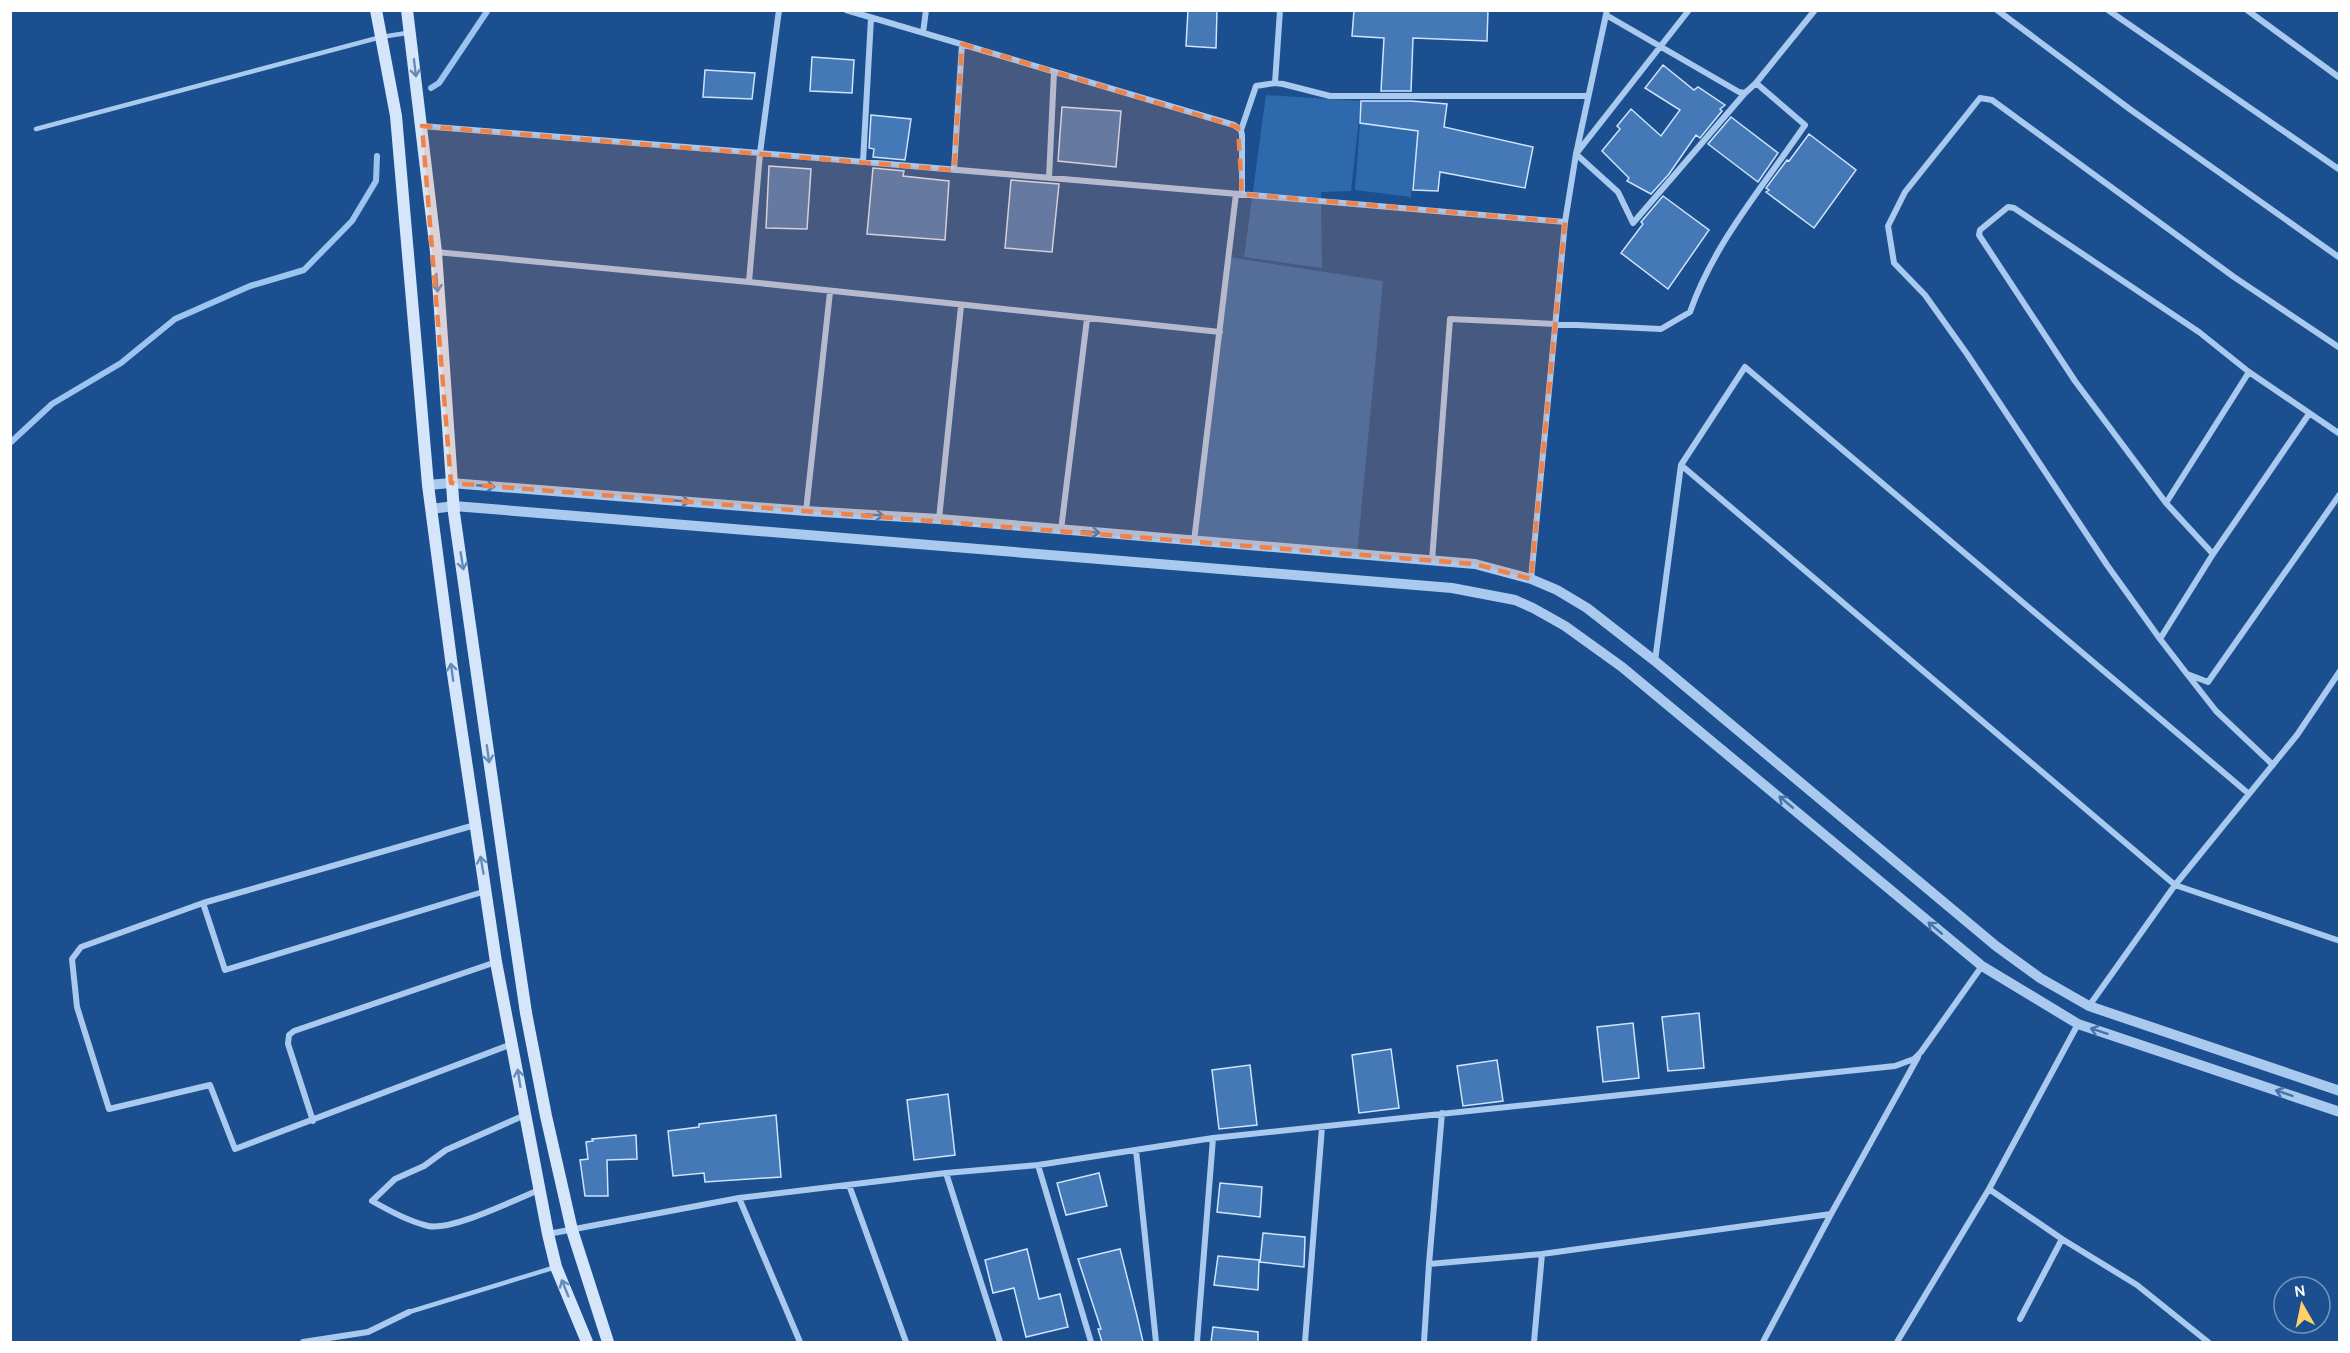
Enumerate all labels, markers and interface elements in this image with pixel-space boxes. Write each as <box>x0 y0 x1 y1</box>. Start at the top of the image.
one-way arrow <box>410 58 421 78</box>
one-way arrow <box>432 273 443 293</box>
one-way arrow <box>476 481 496 492</box>
one-way arrow <box>670 496 690 507</box>
one-way arrow <box>865 510 885 521</box>
one-way arrow <box>1080 527 1100 538</box>
one-way arrow <box>456 551 467 570</box>
one-way arrow <box>447 663 458 683</box>
one-way arrow <box>482 744 493 764</box>
one-way arrow <box>1778 796 1794 809</box>
one-way arrow <box>476 856 487 875</box>
one-way arrow <box>1928 921 1943 935</box>
one-way arrow <box>2090 1025 2109 1036</box>
one-way arrow <box>513 1068 524 1088</box>
one-way arrow <box>2275 1086 2294 1097</box>
north arrow <box>2272 1275 2332 1335</box>
one-way arrow <box>559 1280 570 1298</box>
text: N <box>2293 1280 2307 1301</box>

